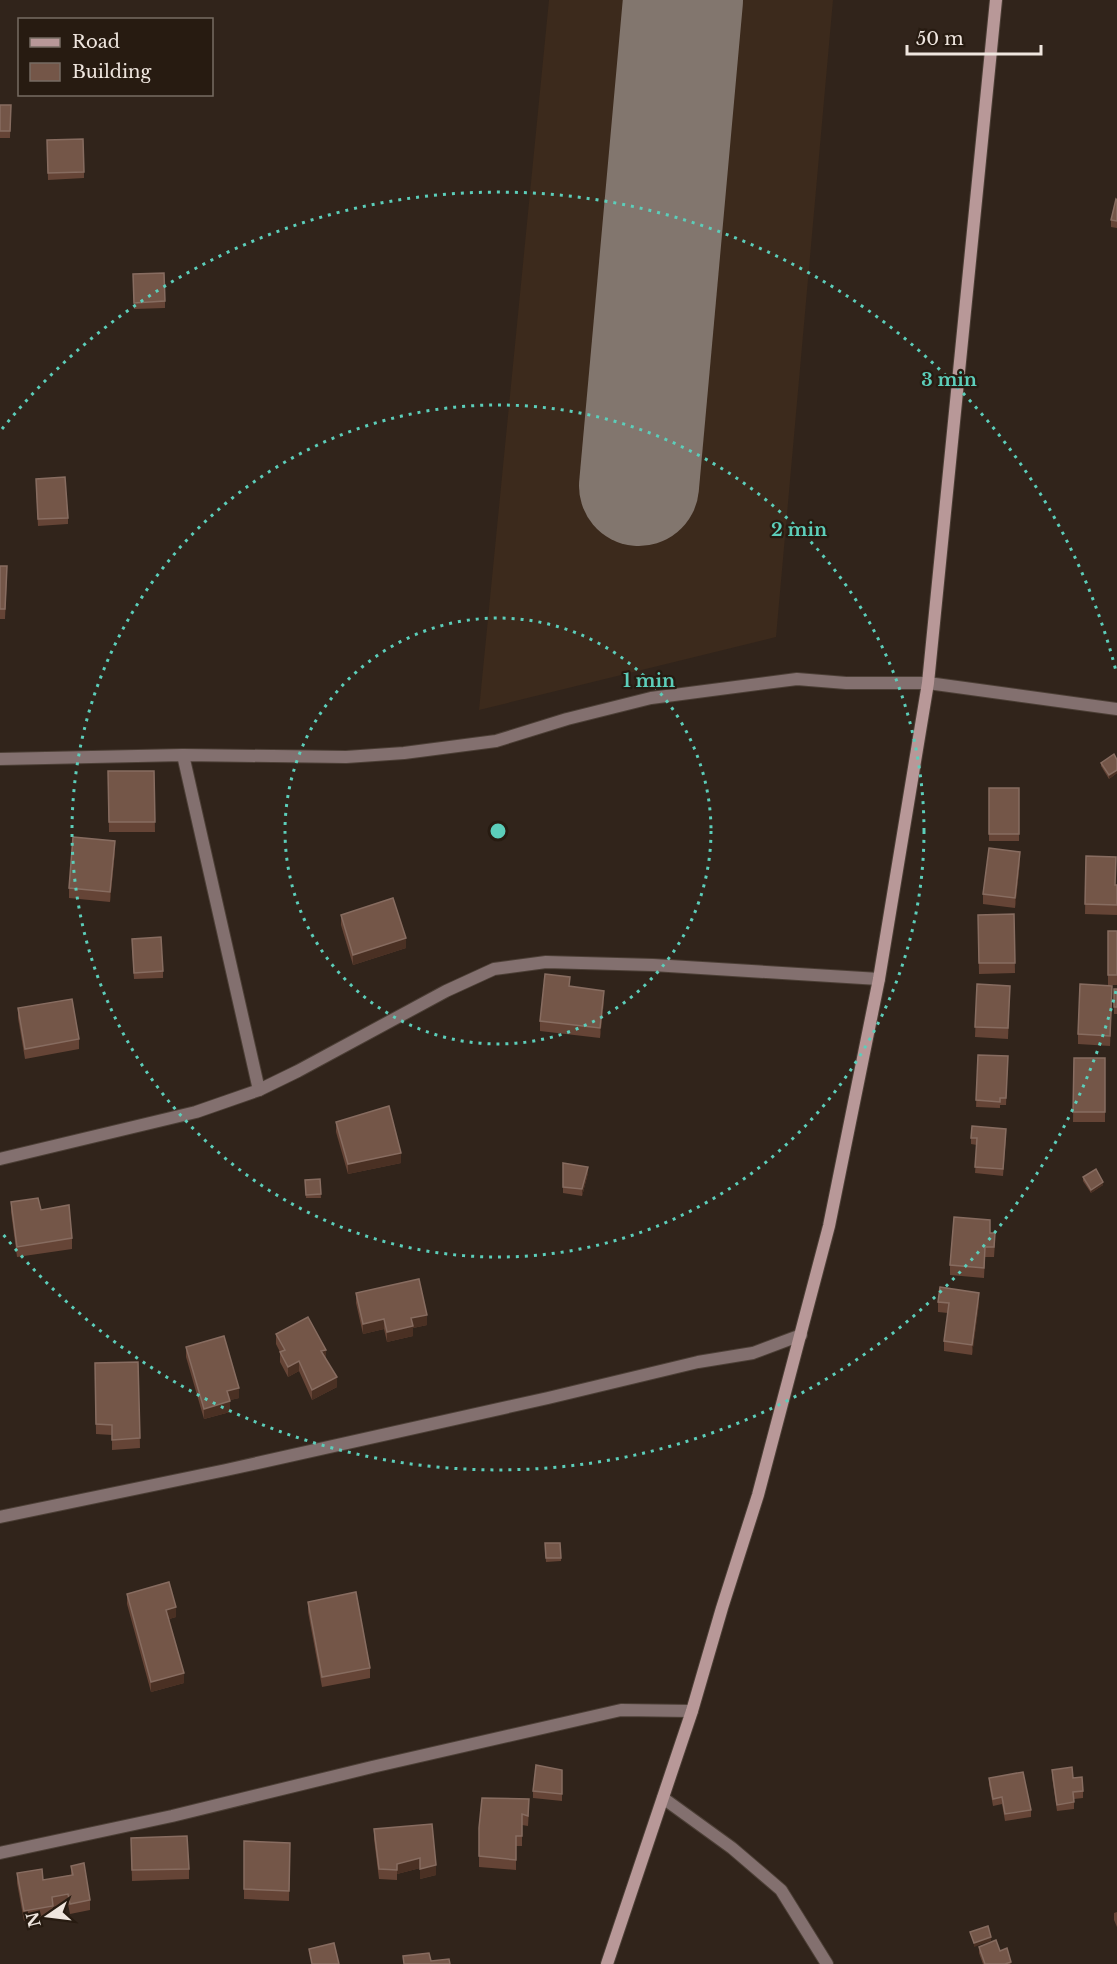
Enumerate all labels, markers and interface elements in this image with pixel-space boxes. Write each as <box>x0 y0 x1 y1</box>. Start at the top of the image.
legend <box>18 18 213 96</box>
scale bar <box>907 18 1040 56</box>
text: 50 m <box>916 28 964 50</box>
text: Road <box>72 31 120 53</box>
text: Building <box>72 61 151 83</box>
text: 3 min <box>921 369 977 391</box>
text: 2 min <box>771 519 827 541</box>
text: 1 min <box>623 670 675 692</box>
centre of rings <box>488 821 508 841</box>
north arrow <box>18 1886 78 1946</box>
text: N <box>22 1910 45 1929</box>

